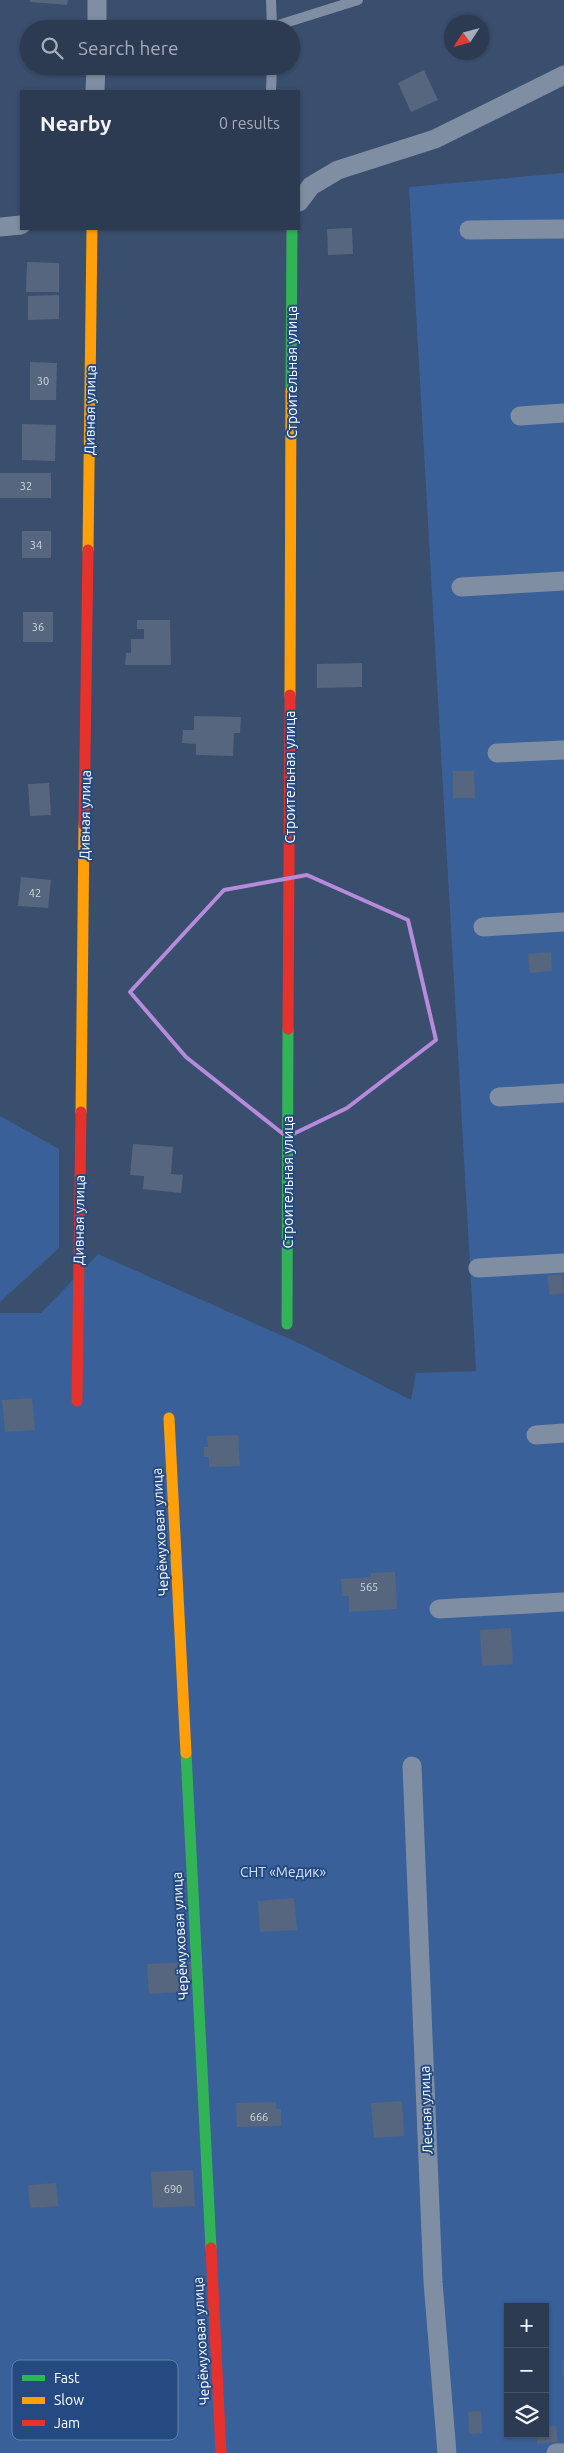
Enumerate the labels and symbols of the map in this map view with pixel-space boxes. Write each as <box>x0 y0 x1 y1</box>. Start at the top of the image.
north arrow <box>444 15 489 60</box>
street label: Строительная улица <box>284 305 300 439</box>
street label: Дивная улица <box>81 365 99 455</box>
house number: 30 <box>37 375 49 387</box>
house number: 32 <box>20 480 32 492</box>
house number: 34 <box>30 539 42 551</box>
house number: 36 <box>32 621 44 633</box>
street label: Строительная улица <box>282 710 298 844</box>
street label: Дивная улица <box>76 770 94 860</box>
house number: 42 <box>29 887 41 899</box>
street label: Строительная улица <box>280 1115 296 1249</box>
street label: Дивная улица <box>70 1175 88 1265</box>
street label: Черёмуховая улица <box>149 1467 171 1597</box>
house number: 565 <box>360 1581 378 1593</box>
park label: СНТ «Медик» <box>240 1864 326 1880</box>
street label: Черёмуховая улица <box>169 1871 191 2001</box>
street label: Лесная улица <box>416 2066 436 2154</box>
house number: 666 <box>250 2111 268 2123</box>
house number: 690 <box>164 2183 182 2195</box>
street label: Черёмуховая улица <box>190 2276 212 2406</box>
legend <box>12 2360 178 2440</box>
text: Fast <box>54 2370 80 2386</box>
text: Slow <box>54 2392 84 2408</box>
text: Jam <box>54 2415 80 2431</box>

